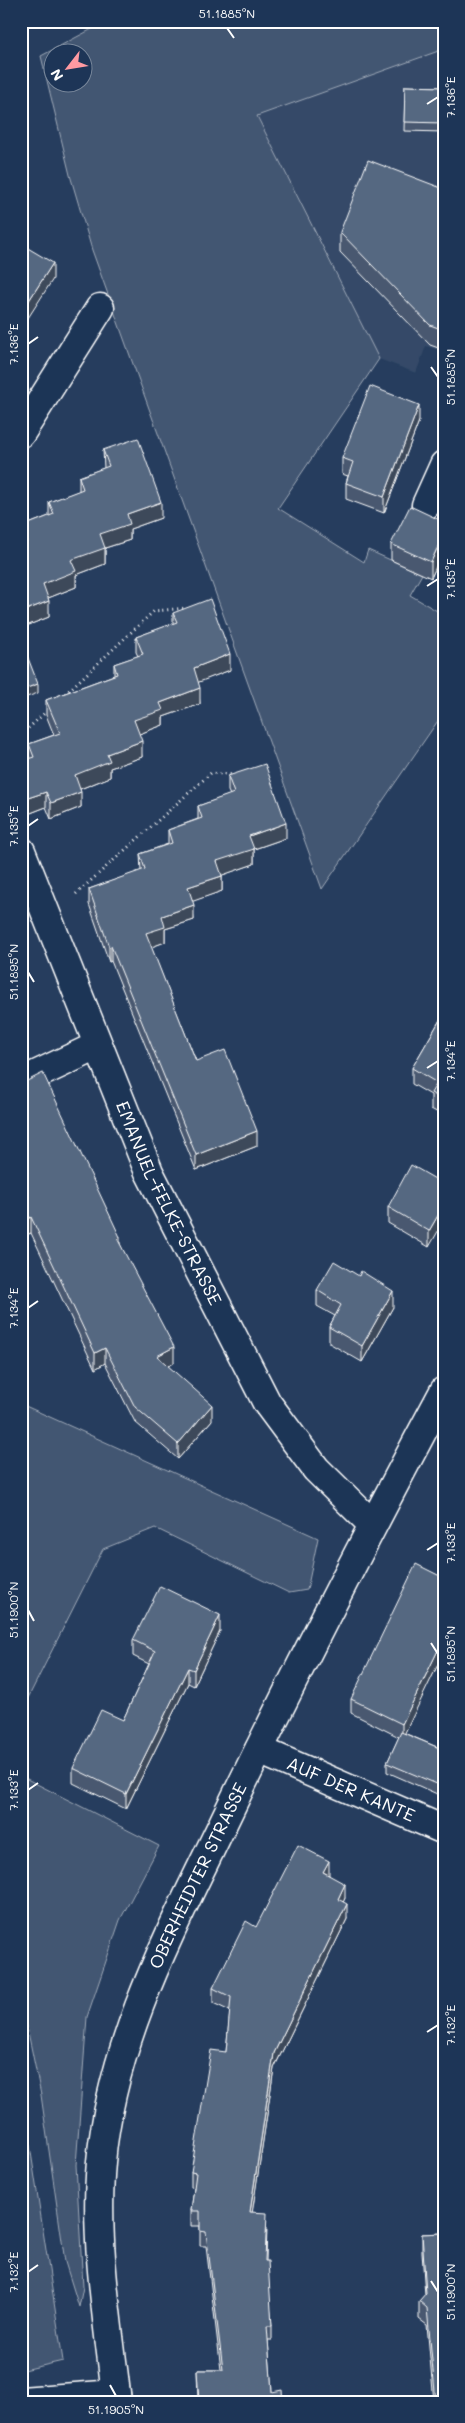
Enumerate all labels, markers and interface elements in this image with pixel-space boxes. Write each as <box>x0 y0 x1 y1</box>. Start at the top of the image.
text: 51.1885°N <box>199 5 255 21</box>
north arrow <box>42 42 92 92</box>
text: N <box>46 65 67 84</box>
text: 7.136°E <box>442 76 458 118</box>
text: 7.136°E <box>5 323 21 365</box>
text: 51.1885°N <box>442 349 458 405</box>
text: 7.135°E <box>442 558 458 600</box>
text: 7.135°E <box>5 805 21 847</box>
text: 51.1895°N <box>5 944 21 1000</box>
text: 7.134°E <box>442 1040 458 1082</box>
street label: EMANUEL-FELKE-STRASSE <box>111 1097 228 1309</box>
text: 7.134°E <box>5 1287 21 1329</box>
text: 7.133°E <box>442 1522 458 1564</box>
text: 51.1900°N <box>5 1582 21 1638</box>
text: 51.1895°N <box>442 1626 458 1682</box>
street label: AUF DER KANTE <box>283 1750 419 1827</box>
text: 7.133°E <box>5 1769 21 1811</box>
street label: OBERHEIDTER STRASSE <box>143 1778 252 1972</box>
text: 7.132°E <box>442 2004 458 2045</box>
text: 7.132°E <box>5 2251 21 2292</box>
text: 51.1900°N <box>442 2264 458 2320</box>
text: 51.1905°N <box>88 2401 144 2417</box>

